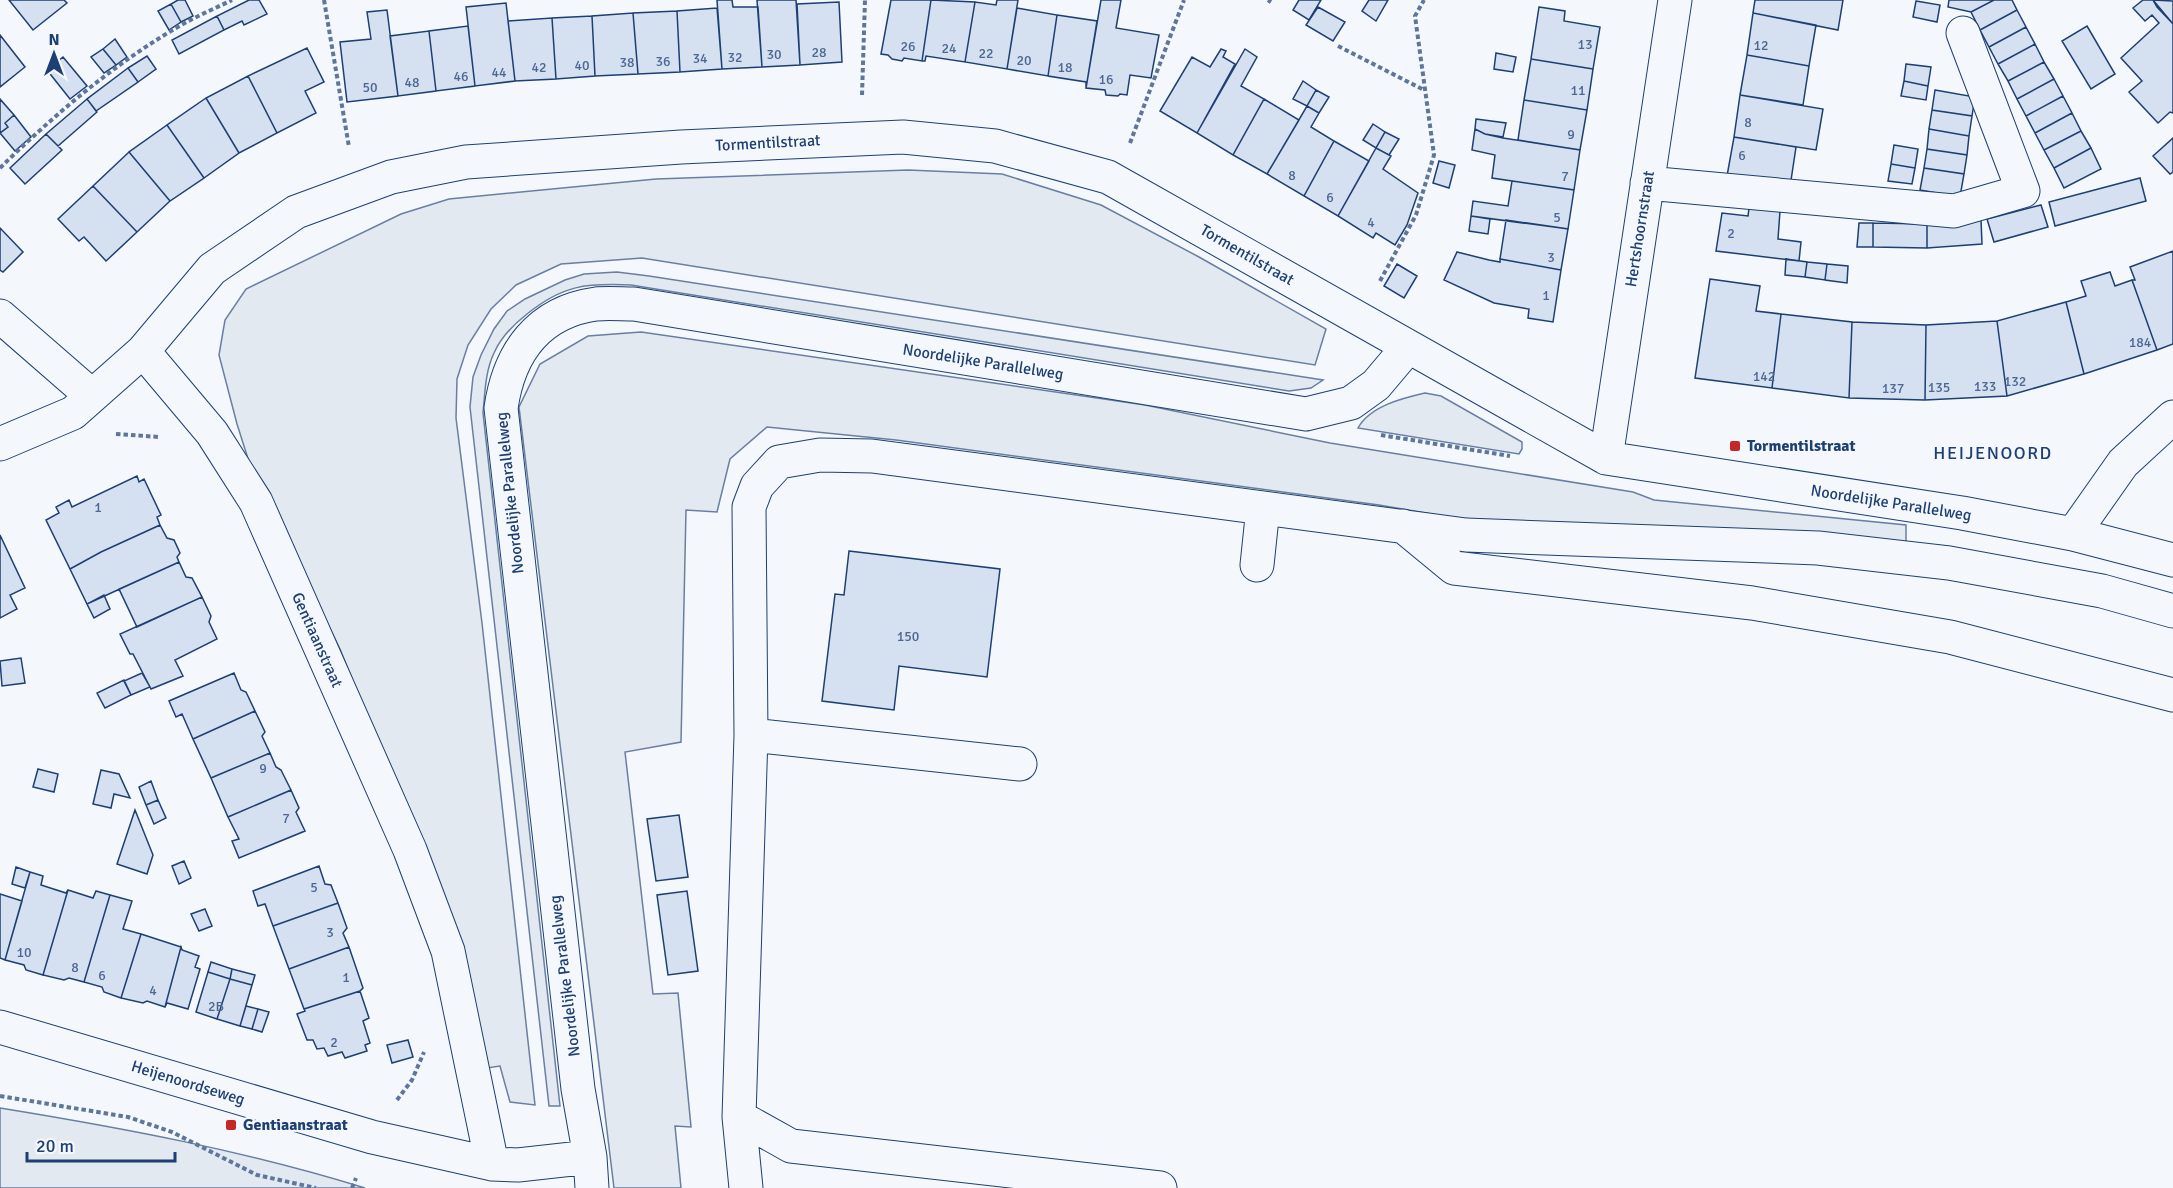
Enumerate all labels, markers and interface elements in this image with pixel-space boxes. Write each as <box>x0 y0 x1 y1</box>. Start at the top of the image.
north arrow <box>24 24 84 84</box>
text: N <box>48 30 60 50</box>
house number: 13 <box>1577 36 1593 53</box>
house number: 12 <box>1753 37 1769 54</box>
house number: 26 <box>900 38 916 55</box>
house number: 24 <box>941 40 957 57</box>
house number: 28 <box>811 44 827 61</box>
house number: 22 <box>978 45 994 62</box>
house number: 30 <box>766 46 782 63</box>
house number: 32 <box>727 49 743 66</box>
house number: 34 <box>692 50 708 67</box>
house number: 20 <box>1016 52 1032 69</box>
house number: 36 <box>655 53 671 70</box>
house number: 38 <box>619 54 635 71</box>
house number: 40 <box>574 57 590 74</box>
house number: 42 <box>531 59 547 76</box>
house number: 18 <box>1057 59 1073 76</box>
house number: 44 <box>491 64 507 81</box>
house number: 46 <box>453 68 469 85</box>
house number: 16 <box>1098 71 1114 88</box>
house number: 48 <box>404 74 420 91</box>
house number: 50 <box>362 79 378 96</box>
house number: 11 <box>1570 82 1586 99</box>
house number: 8 <box>1744 114 1752 131</box>
house number: 9 <box>1567 126 1575 143</box>
street label: Tormentilstraat <box>715 130 821 156</box>
house number: 6 <box>1738 147 1746 164</box>
house number: 8 <box>1288 167 1296 184</box>
house number: 7 <box>1561 168 1569 185</box>
street label: Hertshoornstraat <box>1621 169 1659 289</box>
house number: 6 <box>1326 189 1334 206</box>
house number: 5 <box>1553 209 1561 226</box>
house number: 4 <box>1367 214 1375 231</box>
street label: Tormentilstraat <box>1197 220 1298 290</box>
house number: 2 <box>1727 225 1735 242</box>
house number: 3 <box>1547 249 1555 266</box>
house number: 1 <box>1542 287 1550 304</box>
house number: 184 <box>2129 334 2152 351</box>
street label: Noordelijke Parallelweg <box>901 339 1065 385</box>
house number: 142 <box>1753 368 1775 385</box>
house number: 132 <box>2004 373 2026 390</box>
house number: 133 <box>1974 378 1996 395</box>
house number: 135 <box>1928 379 1950 396</box>
house number: 137 <box>1882 380 1904 397</box>
street label: Noordelijke Parallelweg <box>492 411 528 575</box>
place label: Tormentilstraat <box>1747 436 1855 456</box>
marker: Tormentilstraat <box>1728 439 1742 453</box>
district label: HEIJENOORD <box>1933 442 2053 464</box>
street label: Noordelijke Parallelweg <box>1809 480 1973 526</box>
house number: 1 <box>94 499 102 516</box>
street label: Gentiaanstraat <box>287 589 347 691</box>
house number: 150 <box>897 628 919 645</box>
house number: 9 <box>259 760 267 777</box>
house number: 7 <box>282 810 290 827</box>
house number: 5 <box>310 879 318 896</box>
street label: Noordelijke Parallelweg <box>545 894 585 1058</box>
house number: 3 <box>326 924 334 941</box>
house number: 10 <box>16 944 32 961</box>
house number: 8 <box>71 959 79 976</box>
house number: 6 <box>98 967 106 984</box>
house number: 1 <box>342 969 350 986</box>
house number: 4 <box>149 982 157 999</box>
house number: 2B <box>208 998 224 1015</box>
house number: 2 <box>330 1034 338 1051</box>
street label: Heijenoordseweg <box>129 1056 247 1110</box>
place label: Gentiaanstraat <box>243 1115 348 1135</box>
marker: Gentiaanstraat <box>224 1118 238 1132</box>
scale bar <box>27 1125 176 1163</box>
text: 20 m <box>36 1135 74 1157</box>

